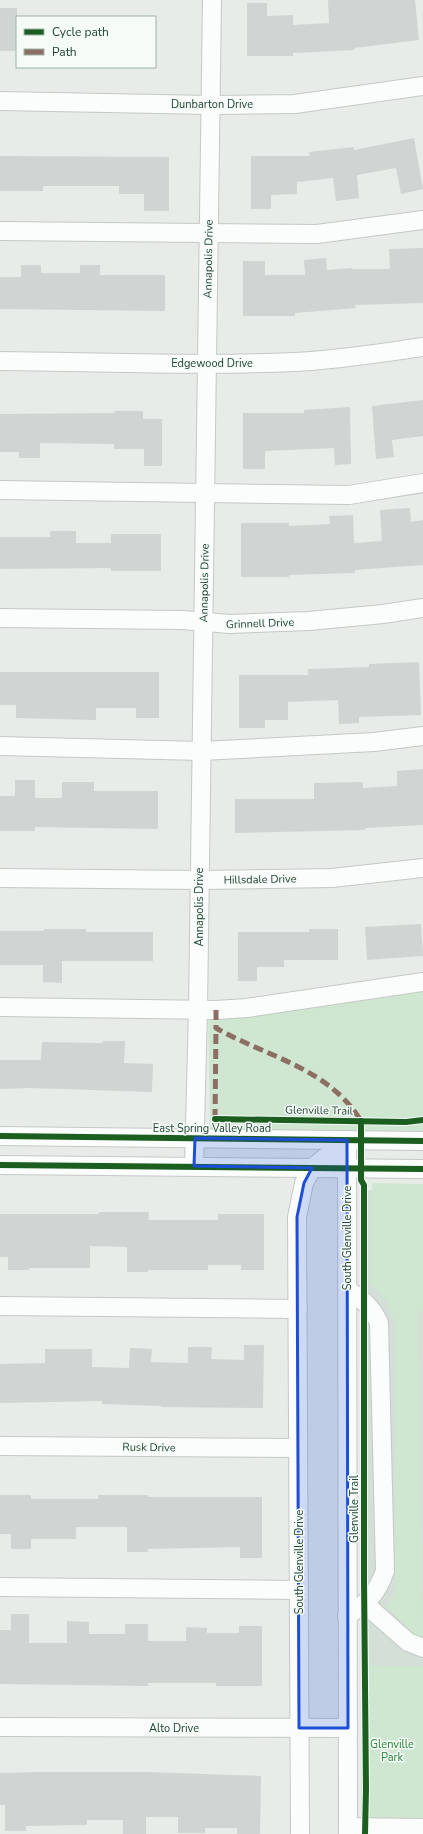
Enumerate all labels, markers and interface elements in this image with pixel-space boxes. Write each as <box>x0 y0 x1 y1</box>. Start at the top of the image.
legend <box>16 16 156 68</box>
text: Cycle path <box>52 24 109 40</box>
text: Path <box>52 44 77 60</box>
street label: Dunbarton Drive <box>171 97 253 112</box>
street label: Annapolis Drive <box>200 219 217 299</box>
street label: Edgewood Drive <box>171 356 253 371</box>
street label: Annapolis Drive <box>196 543 213 623</box>
street label: Grinnell Drive <box>226 615 295 632</box>
street label: Annapolis Drive <box>192 867 207 946</box>
street label: Hillsdale Drive <box>223 871 297 888</box>
street label: Glenville Trail <box>285 1102 354 1119</box>
street label: East Spring Valley Road <box>153 1121 271 1136</box>
street label: South Glenville Drive <box>340 1186 355 1290</box>
street label: Rusk Drive <box>122 1440 176 1455</box>
street label: Glenville Trail <box>347 1474 362 1543</box>
street label: South Glenville Drive <box>292 1510 307 1614</box>
street label: Alto Drive <box>149 1721 199 1736</box>
park label: Glenville Park <box>370 1737 414 1765</box>

